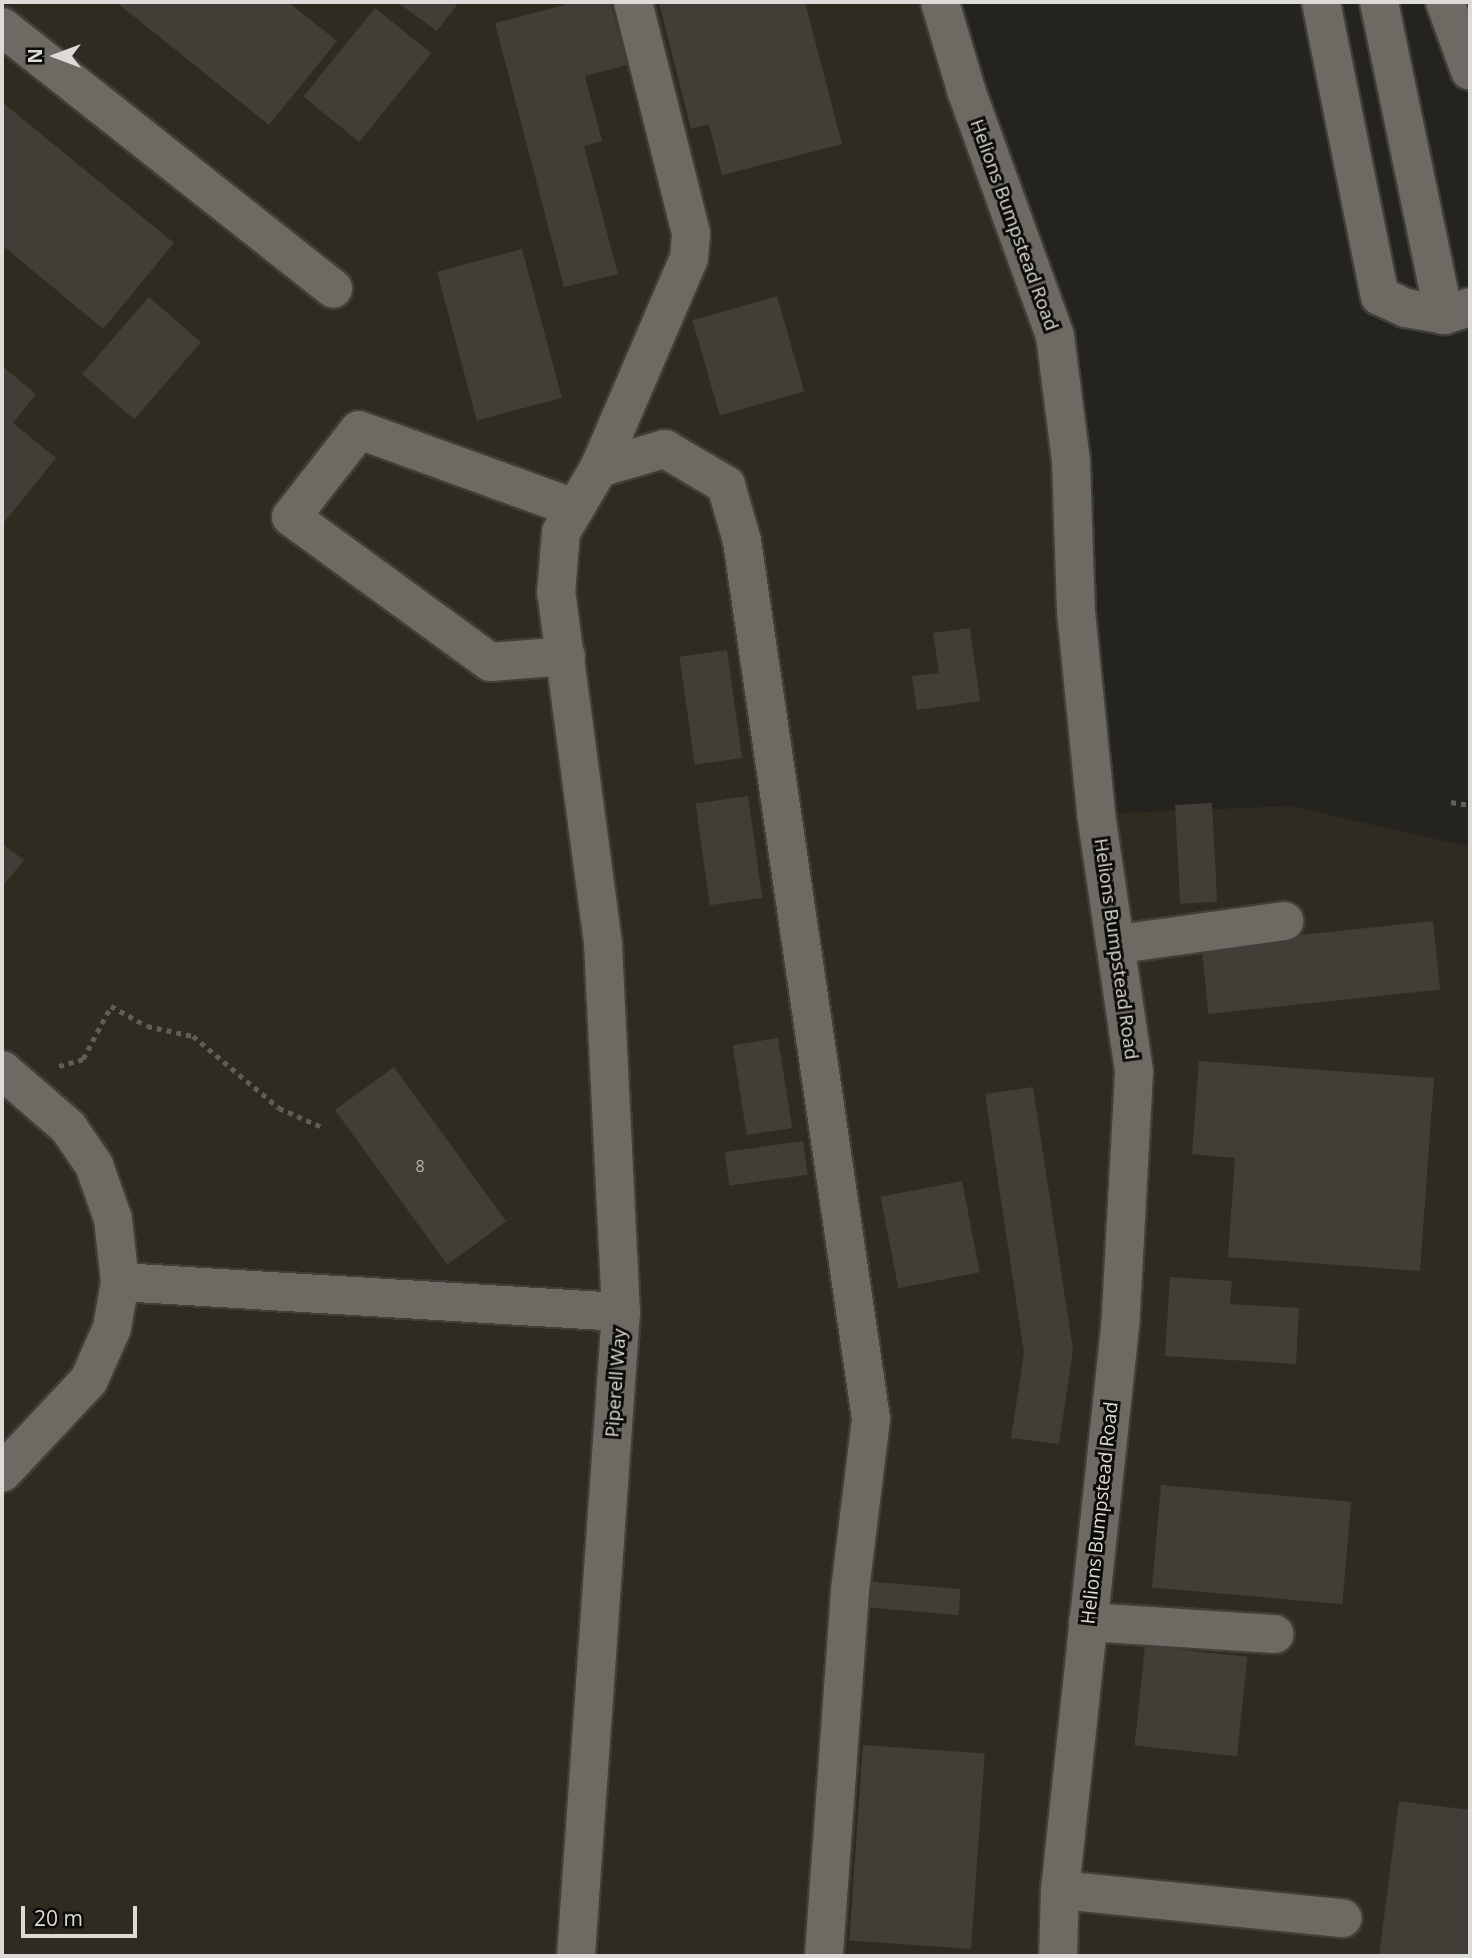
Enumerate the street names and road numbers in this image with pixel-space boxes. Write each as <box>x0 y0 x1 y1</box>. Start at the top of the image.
street label: Helions Bumpstead Road <box>965 116 1063 334</box>
street label: Helions Bumpstead Road <box>1089 837 1143 1061</box>
street label: Piperell Way <box>601 1328 631 1438</box>
street label: Helions Bumpstead Road <box>1077 1401 1123 1625</box>

